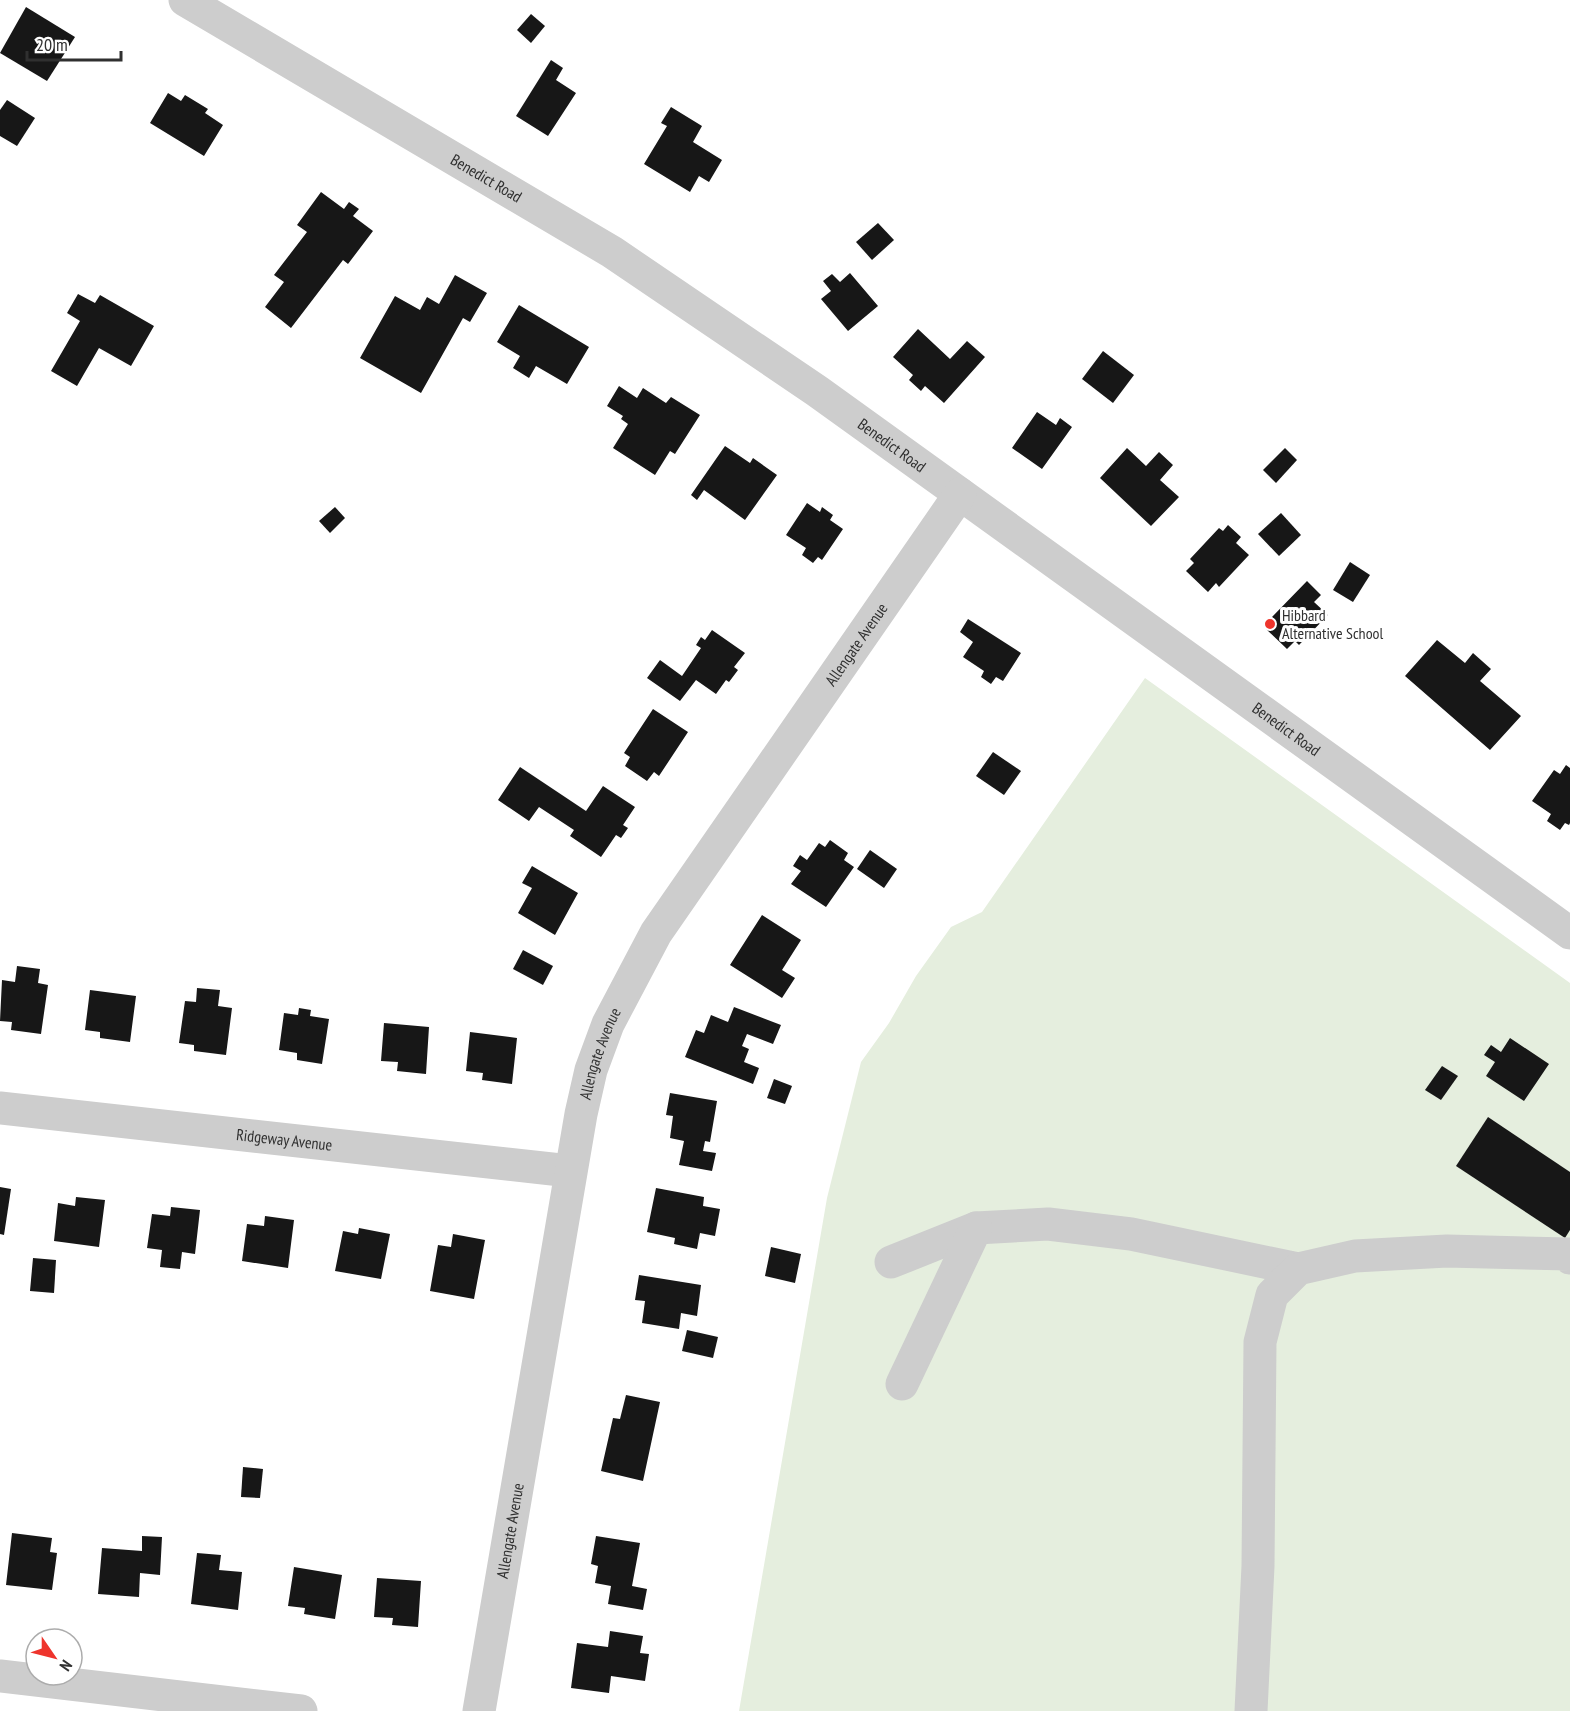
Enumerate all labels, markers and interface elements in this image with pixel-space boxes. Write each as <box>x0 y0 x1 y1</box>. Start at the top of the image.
scale bar <box>27 24 122 62</box>
text: 20 m <box>36 33 68 56</box>
street label: Benedict Road <box>447 149 526 207</box>
street label: Benedict Road <box>854 414 930 476</box>
street label: Allengate Avenue <box>820 599 892 689</box>
place label: Hibbard Alternative School <box>1282 605 1383 643</box>
marker: Hibbard Alternative School <box>1263 617 1277 631</box>
street label: Benedict Road <box>1249 698 1324 760</box>
street label: Allengate Avenue <box>575 1004 625 1101</box>
street label: Ridgeway Avenue <box>235 1124 333 1155</box>
street label: Allengate Avenue <box>492 1481 528 1580</box>
north arrow <box>24 1627 84 1687</box>
text: N <box>56 1656 77 1675</box>

